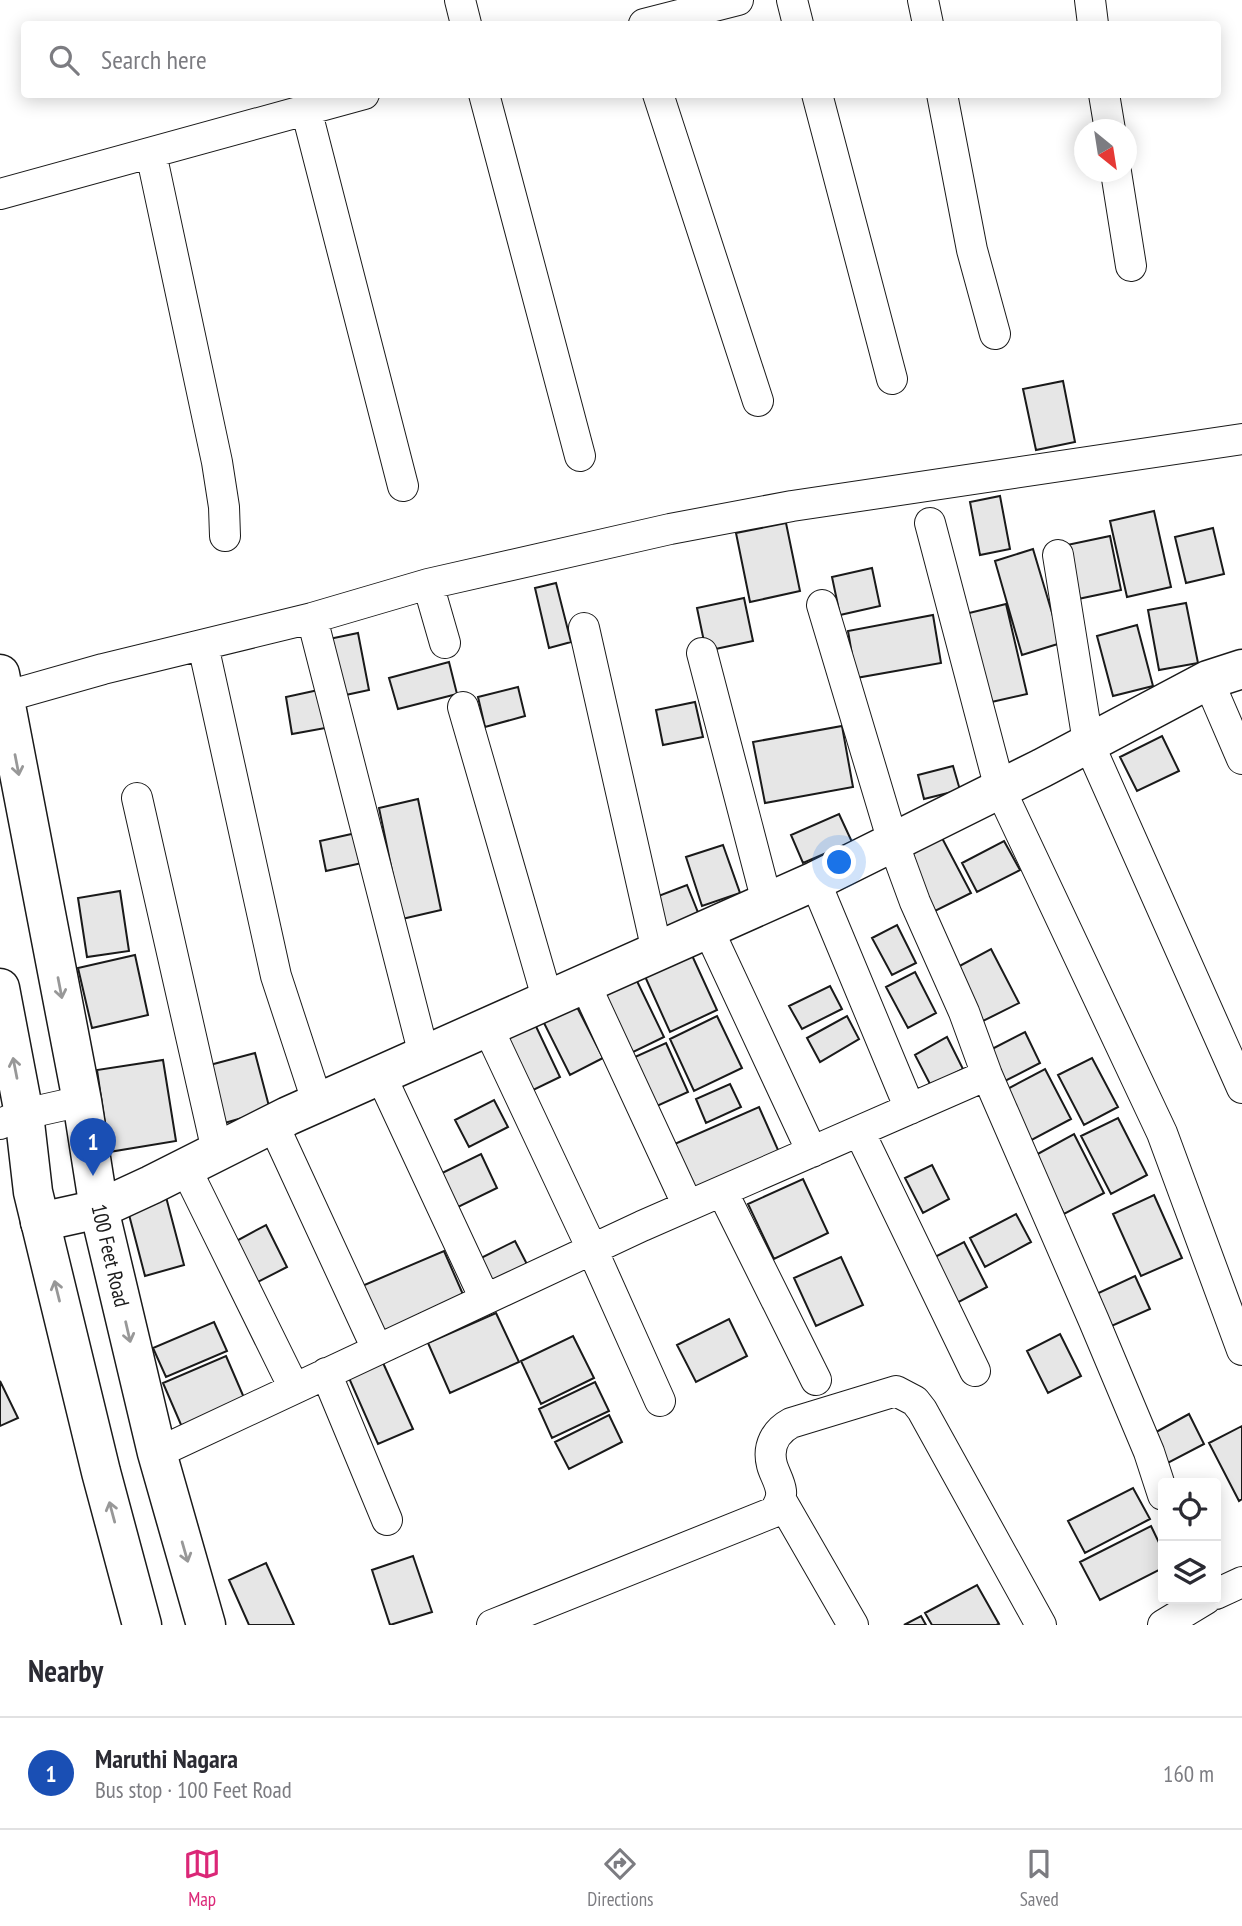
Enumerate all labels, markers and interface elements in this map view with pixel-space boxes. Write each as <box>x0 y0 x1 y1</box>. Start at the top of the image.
search box <box>21 21 1221 98</box>
icon: search <box>45 41 83 79</box>
text: Search here <box>101 43 207 76</box>
north arrow <box>1074 119 1137 182</box>
one-way arrow <box>11 753 25 776</box>
your location <box>822 845 856 879</box>
one-way arrow <box>54 977 68 999</box>
one-way arrow <box>8 1057 21 1080</box>
pin: 1 <box>70 1118 116 1176</box>
street label: 100 Feet Road <box>85 1201 136 1310</box>
one-way arrow <box>50 1280 63 1303</box>
one-way arrow <box>122 1320 135 1343</box>
map controls <box>1158 1478 1221 1604</box>
button: locate <box>1158 1478 1221 1541</box>
one-way arrow <box>105 1501 118 1524</box>
one-way arrow <box>180 1541 193 1563</box>
button: layers <box>1158 1541 1221 1604</box>
text: Nearby <box>28 1651 103 1690</box>
text: Maruthi Nagara <box>95 1742 238 1775</box>
text: 1 <box>46 1759 57 1788</box>
text: 160 m <box>1163 1759 1214 1788</box>
text: Bus stop · 100 Feet Road <box>95 1775 292 1804</box>
tab: Map <box>183 1845 221 1911</box>
tab: Directions <box>587 1845 653 1911</box>
tab: Saved <box>1020 1845 1059 1911</box>

